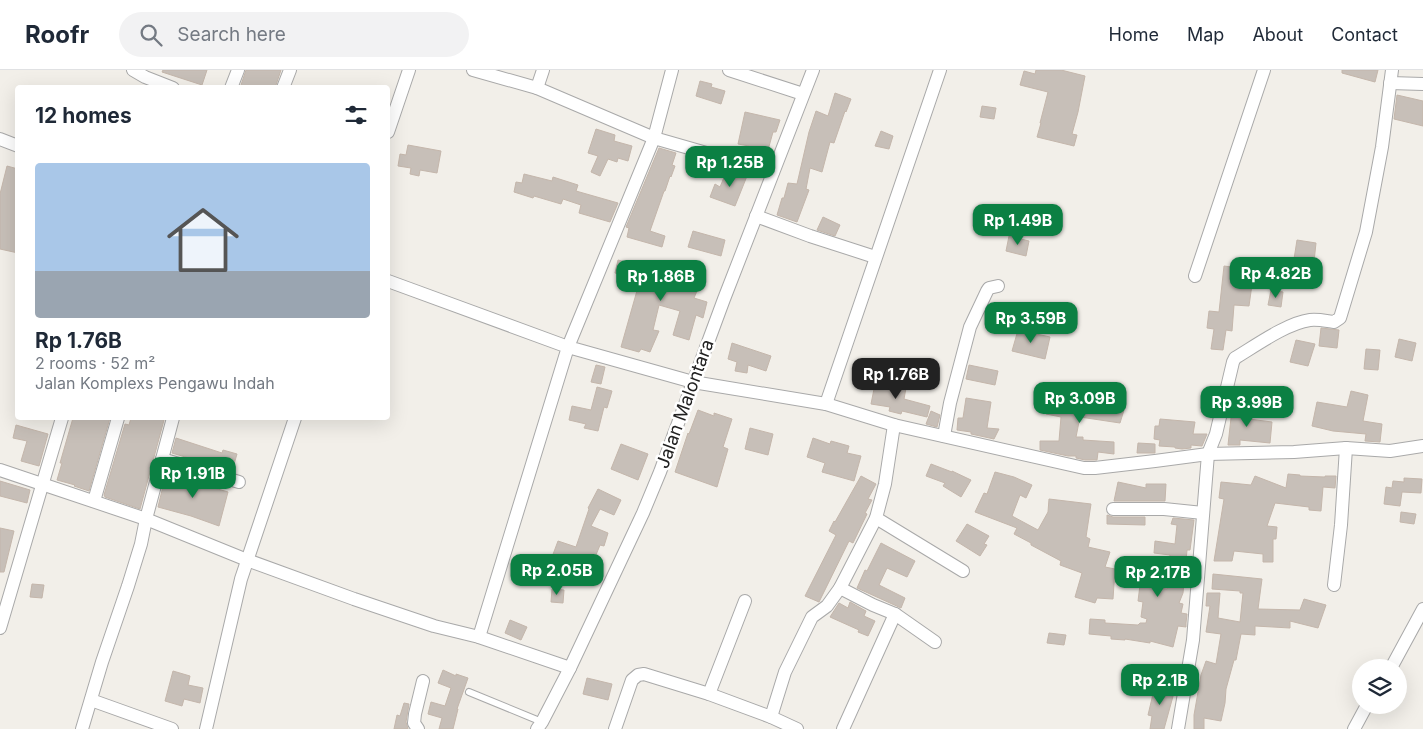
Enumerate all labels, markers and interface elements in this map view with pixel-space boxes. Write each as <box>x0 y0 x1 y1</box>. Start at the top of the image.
search box <box>119 12 469 57</box>
text: Roofr <box>25 20 89 49</box>
icon: search <box>137 21 165 49</box>
text: Search here <box>177 23 286 46</box>
text: Home <box>1109 24 1159 45</box>
text: Map <box>1187 24 1224 45</box>
text: About <box>1252 24 1303 45</box>
text: Contact <box>1331 24 1398 45</box>
icon: filters <box>342 101 370 129</box>
text: 12 homes <box>35 103 132 128</box>
pin: Rp 1.25B <box>678 146 782 188</box>
text: Rp 1.25B <box>696 152 764 172</box>
icon: home <box>158 195 248 285</box>
pin: Rp 1.49B <box>966 204 1070 246</box>
text: Rp 1.49B <box>984 210 1052 230</box>
pin: Rp 4.82B <box>1224 256 1328 299</box>
pin: Rp 1.86B <box>609 260 713 302</box>
text: Rp 4.82B <box>1241 263 1311 283</box>
text: Rp 1.86B <box>627 266 695 286</box>
pin: Rp 3.59B <box>979 302 1083 344</box>
text: Rp 3.59B <box>996 308 1066 328</box>
text: Rp 1.76B <box>35 328 122 353</box>
street label: Jalan Malontara <box>651 336 718 471</box>
text: 2 rooms · 52 m² <box>35 353 155 373</box>
pin: Rp 1.76B <box>844 358 948 400</box>
text: Rp 1.76B <box>863 364 929 384</box>
text: Jalan Komplexs Pengawu Indah <box>35 373 275 393</box>
pin: Rp 3.09B <box>1028 382 1132 424</box>
pin: Rp 3.99B <box>1195 386 1299 428</box>
text: Rp 3.09B <box>1044 388 1116 408</box>
text: Rp 3.99B <box>1212 392 1282 412</box>
pin: Rp 1.91B <box>141 456 245 499</box>
text: Rp 1.91B <box>161 463 225 483</box>
pin: Rp 2.05B <box>505 554 609 596</box>
pin: Rp 2.17B <box>1106 556 1210 598</box>
text: Rp 2.05B <box>522 560 592 580</box>
text: Rp 2.17B <box>1125 562 1191 582</box>
map controls <box>1352 659 1407 714</box>
button: layers <box>1352 659 1407 714</box>
pin: Rp 2.1B <box>1114 664 1206 706</box>
text: Rp 2.1B <box>1132 670 1188 690</box>

